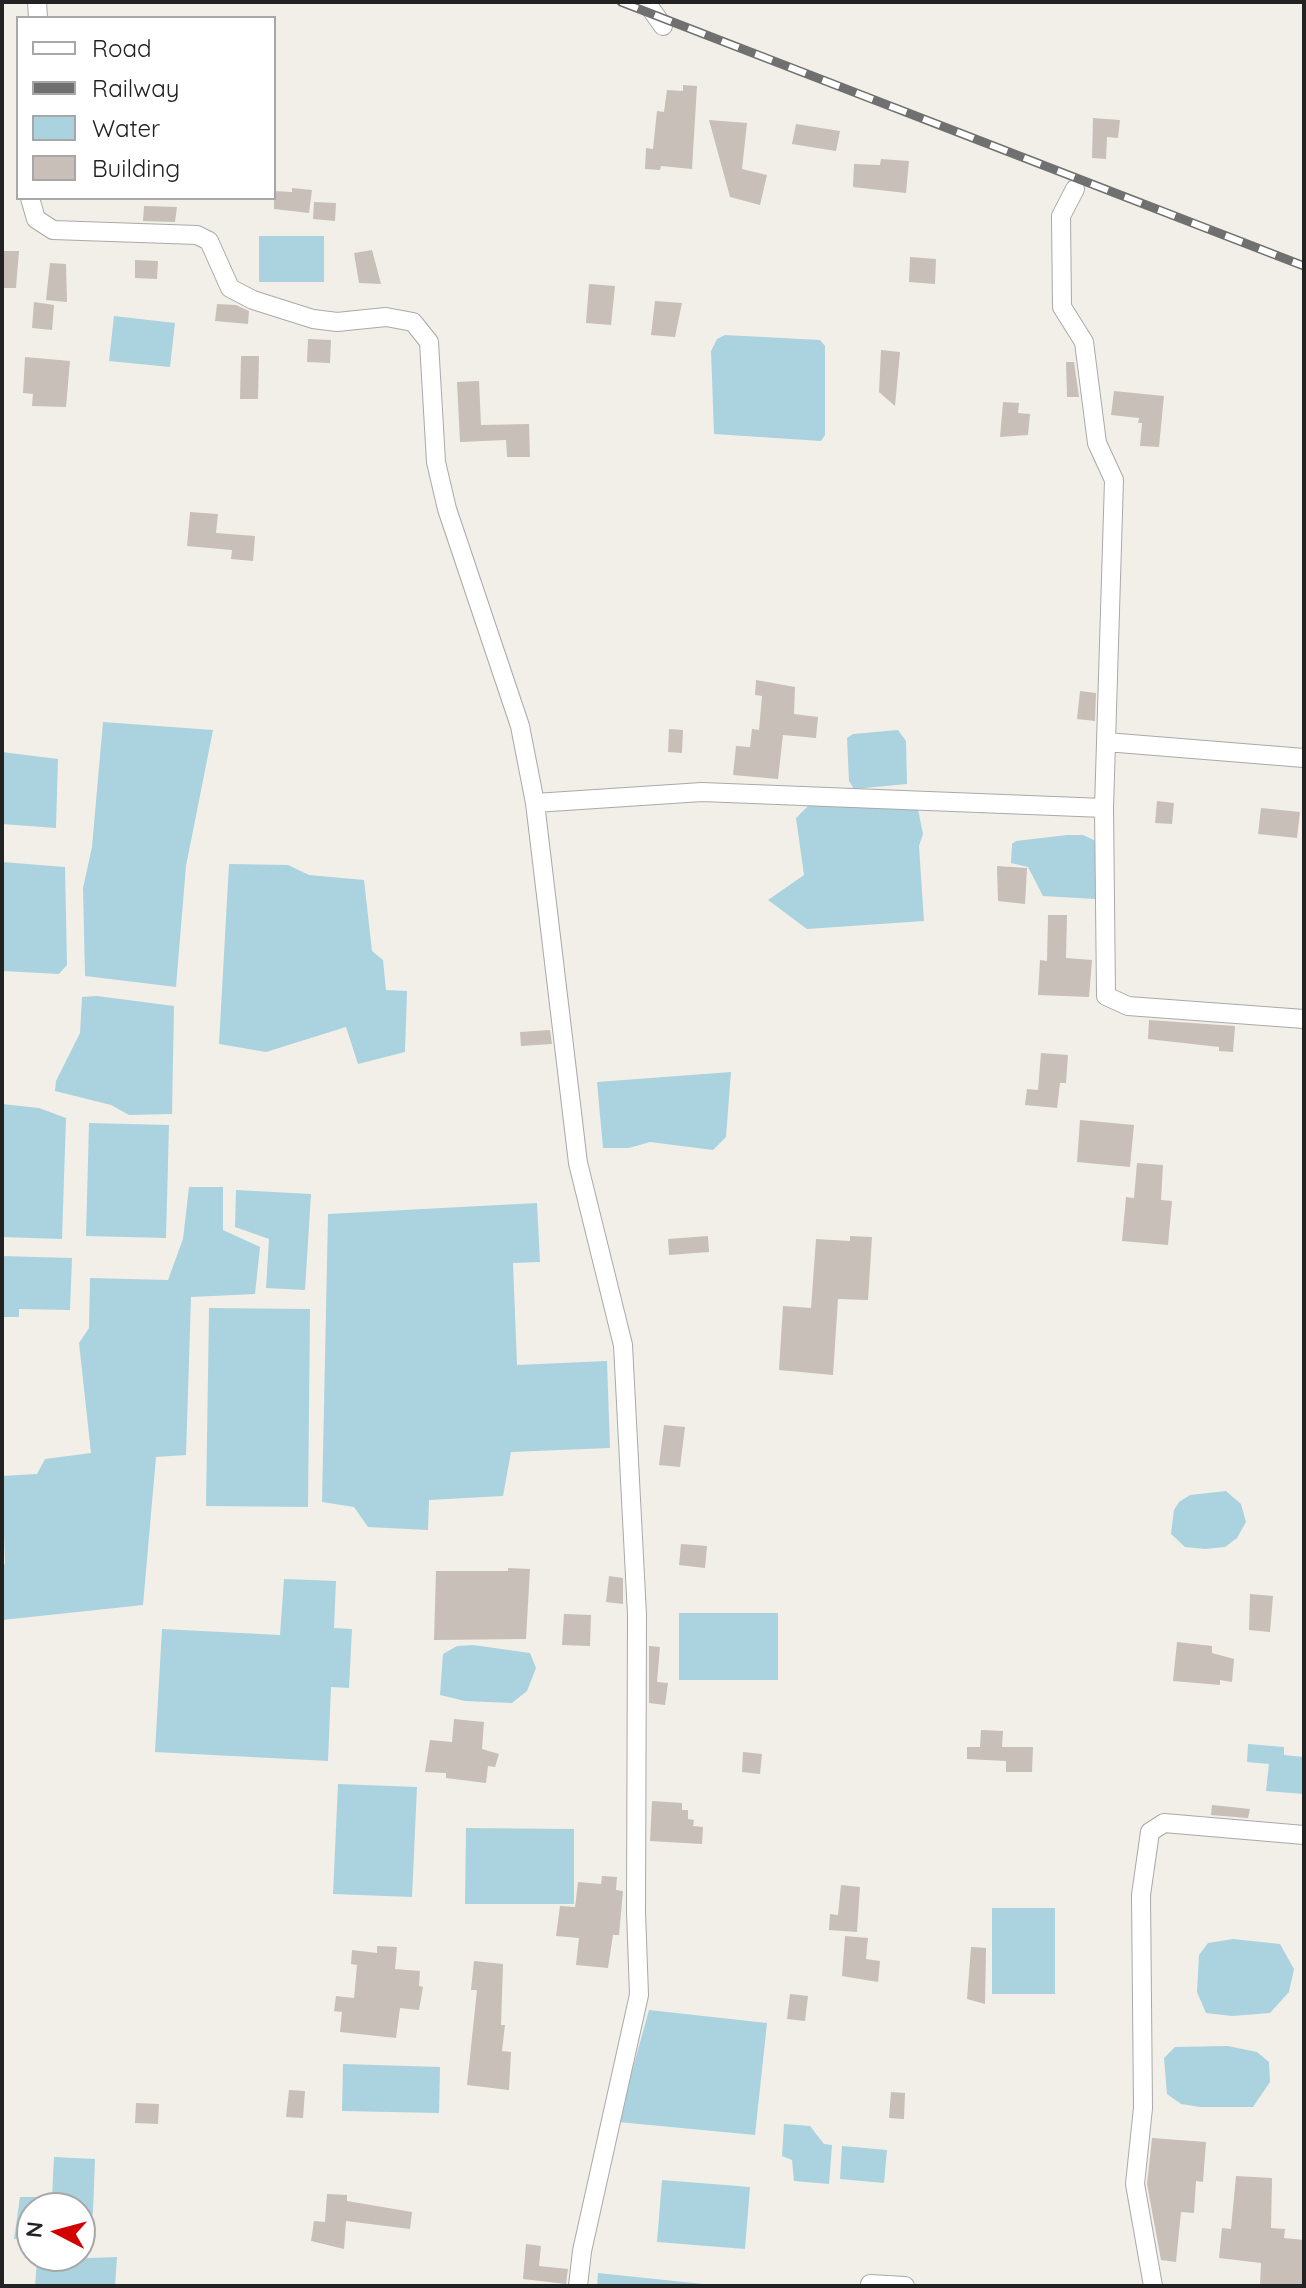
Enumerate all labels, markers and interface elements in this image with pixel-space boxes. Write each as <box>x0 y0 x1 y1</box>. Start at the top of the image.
legend <box>16 16 276 200</box>
text: Road <box>92 33 152 63</box>
text: Railway <box>92 73 179 103</box>
text: Water <box>92 113 160 143</box>
text: Building <box>92 153 180 183</box>
north arrow <box>16 2192 96 2272</box>
text: N <box>19 2220 49 2239</box>

